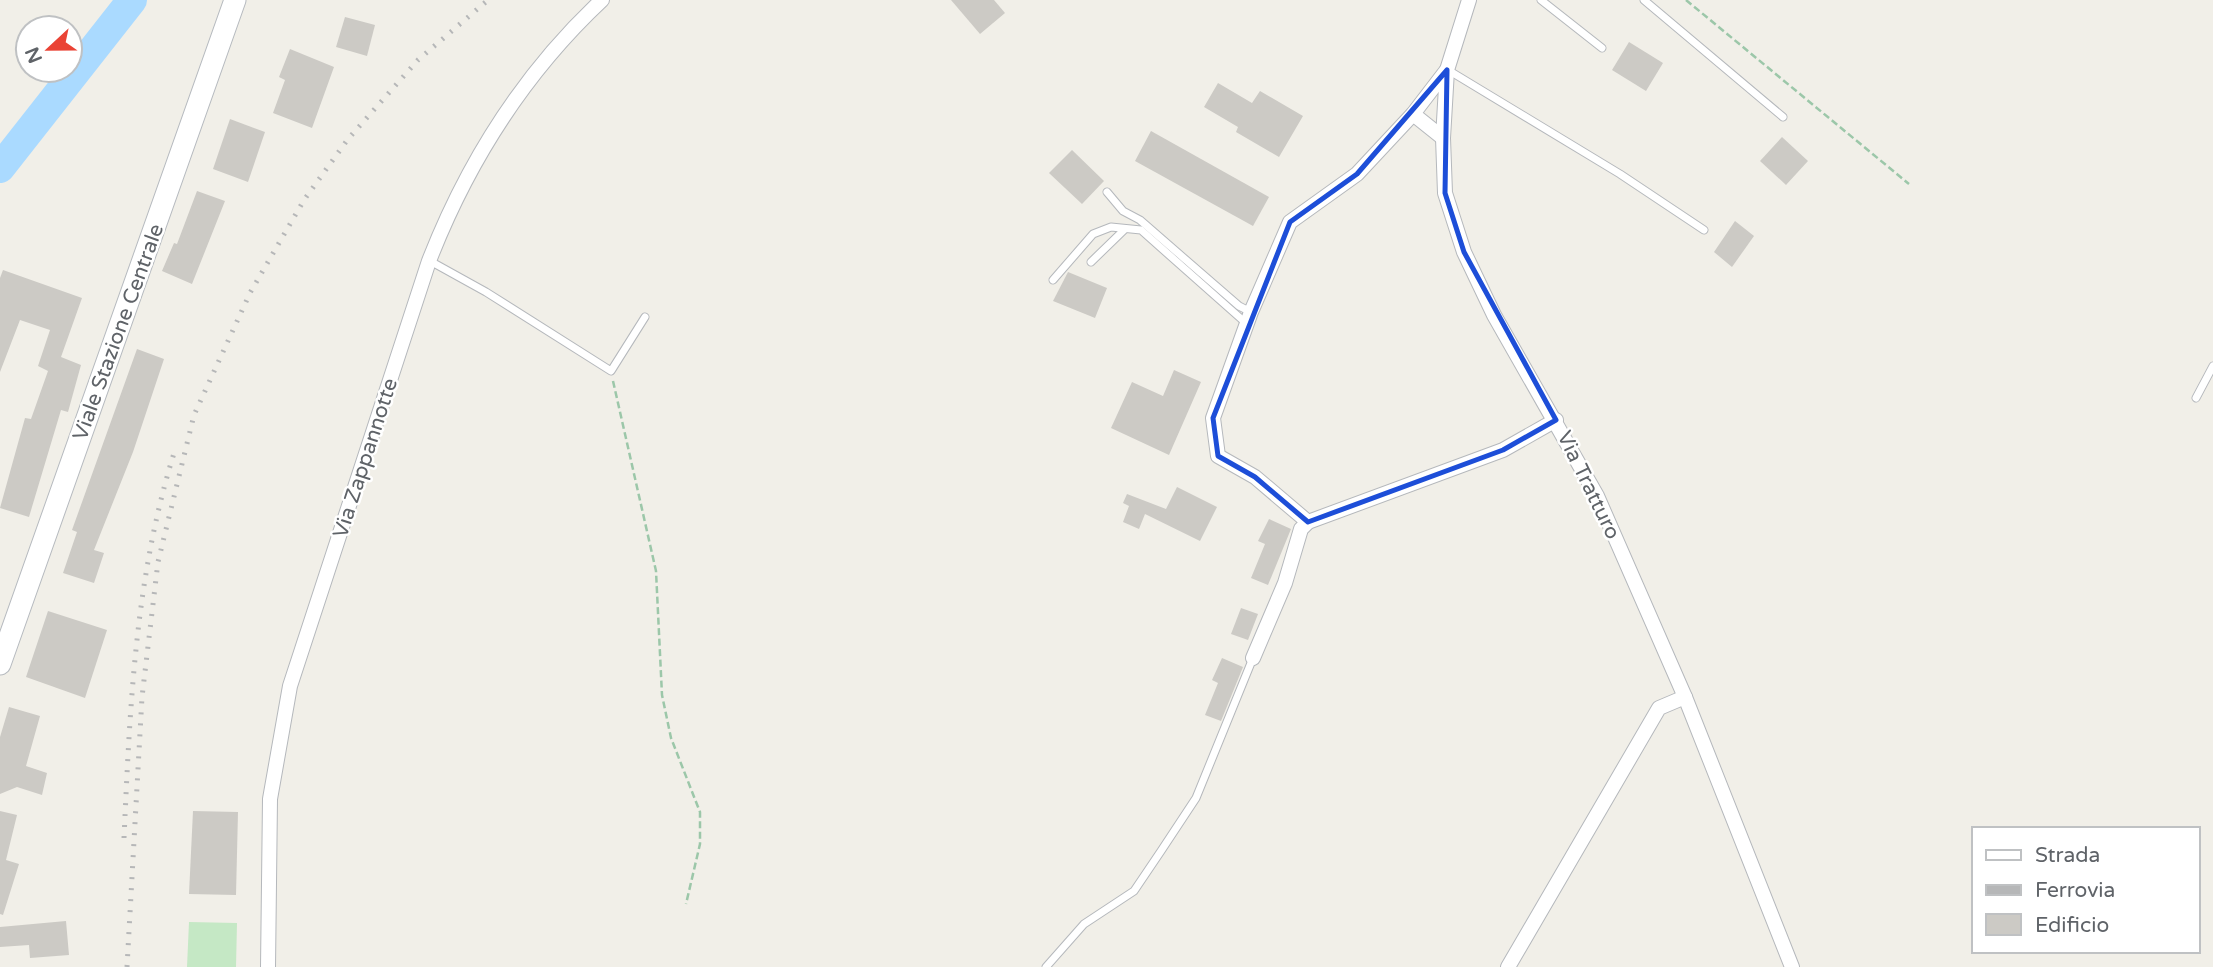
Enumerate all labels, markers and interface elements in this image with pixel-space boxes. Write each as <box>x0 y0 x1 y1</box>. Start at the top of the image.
north arrow <box>14 14 84 84</box>
text: N <box>21 44 47 66</box>
street label: Viale Stazione Centrale <box>68 220 169 444</box>
street label: Via Zappannotte <box>328 375 403 541</box>
street label: Via Tratturo <box>1552 427 1625 543</box>
legend <box>1972 827 2199 953</box>
text: Strada <box>2035 843 2100 868</box>
text: Ferrovia <box>2035 878 2115 903</box>
text: Edificio <box>2035 913 2109 938</box>

